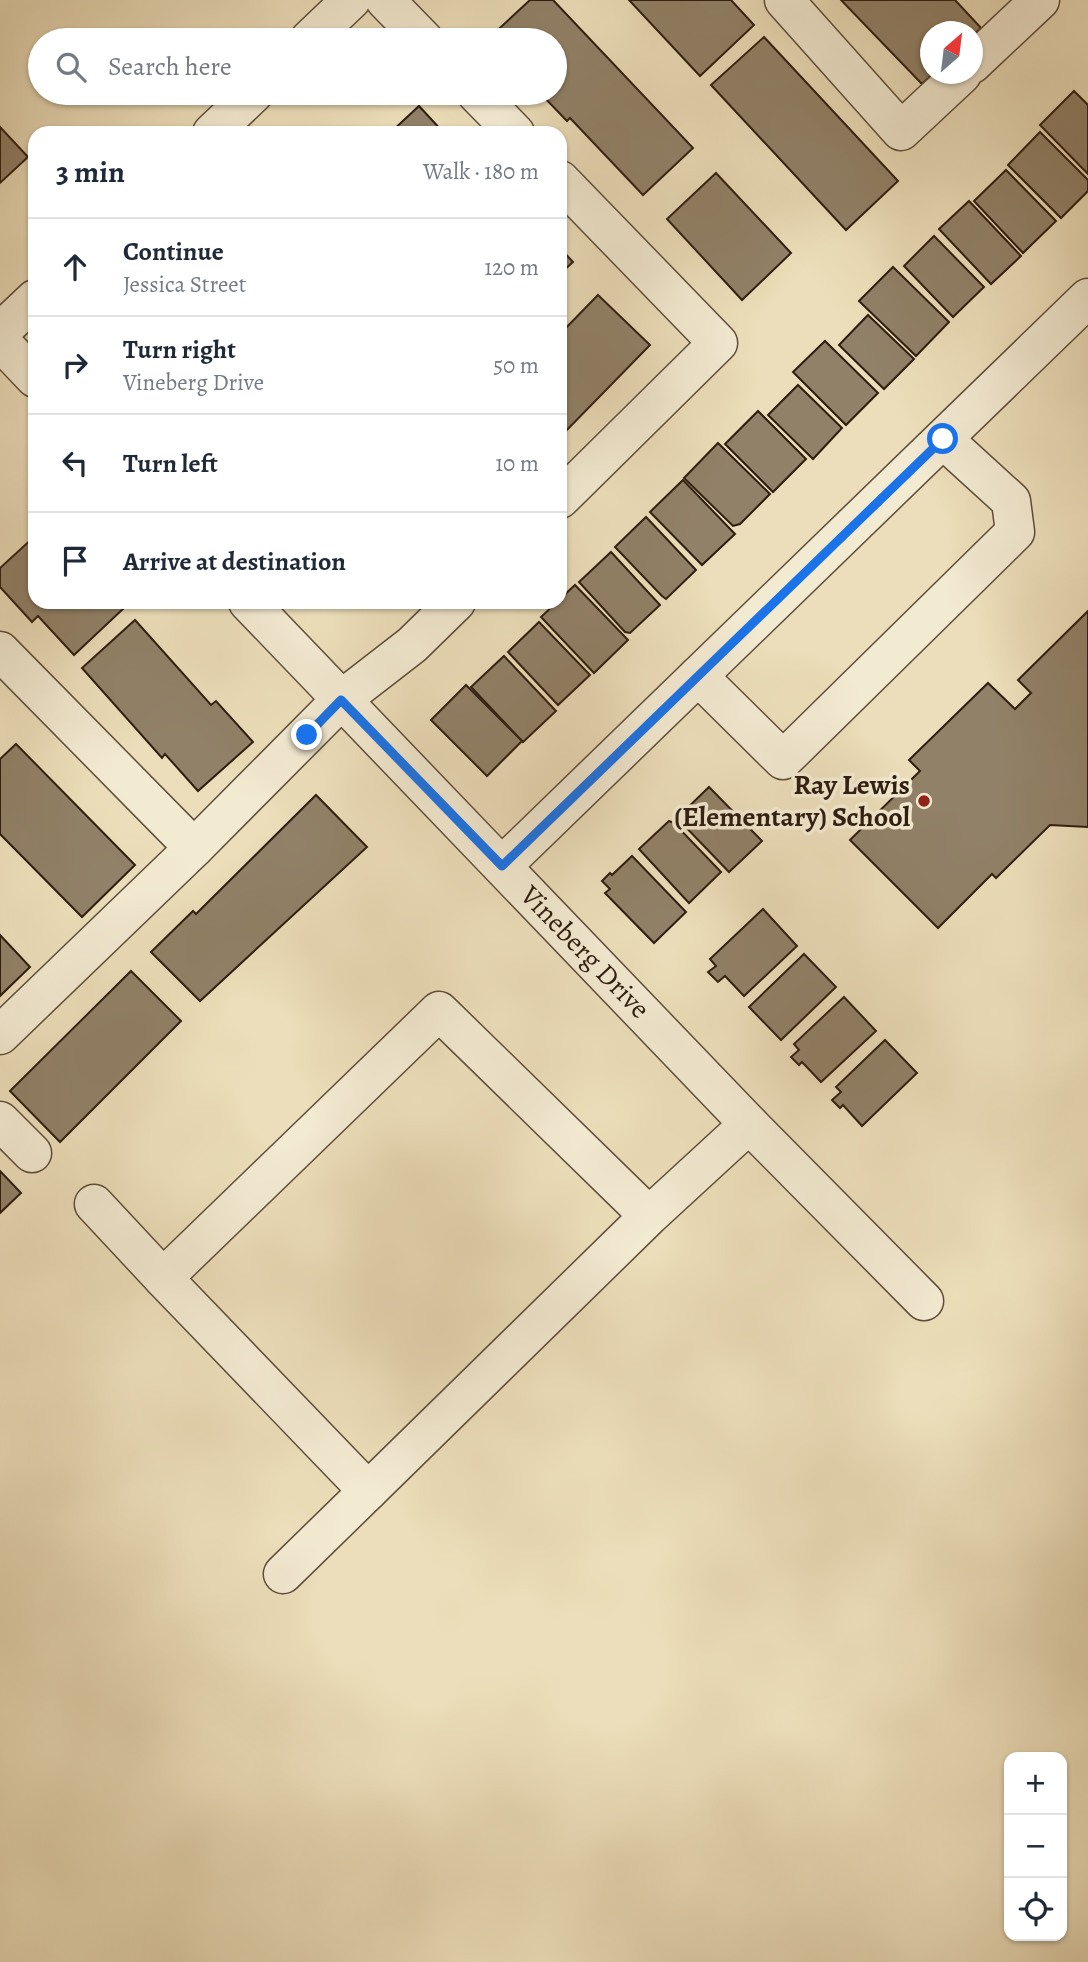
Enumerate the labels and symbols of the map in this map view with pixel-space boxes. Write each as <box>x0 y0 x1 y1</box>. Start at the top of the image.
north arrow <box>920 21 983 84</box>
route start <box>927 423 958 454</box>
route end <box>291 719 322 750</box>
place label: Ray Lewis (Elementary) School <box>674 766 911 836</box>
marker: Ray Lewis (Elementary) School <box>916 793 932 809</box>
street label: Vineberg Drive <box>511 876 658 1027</box>

